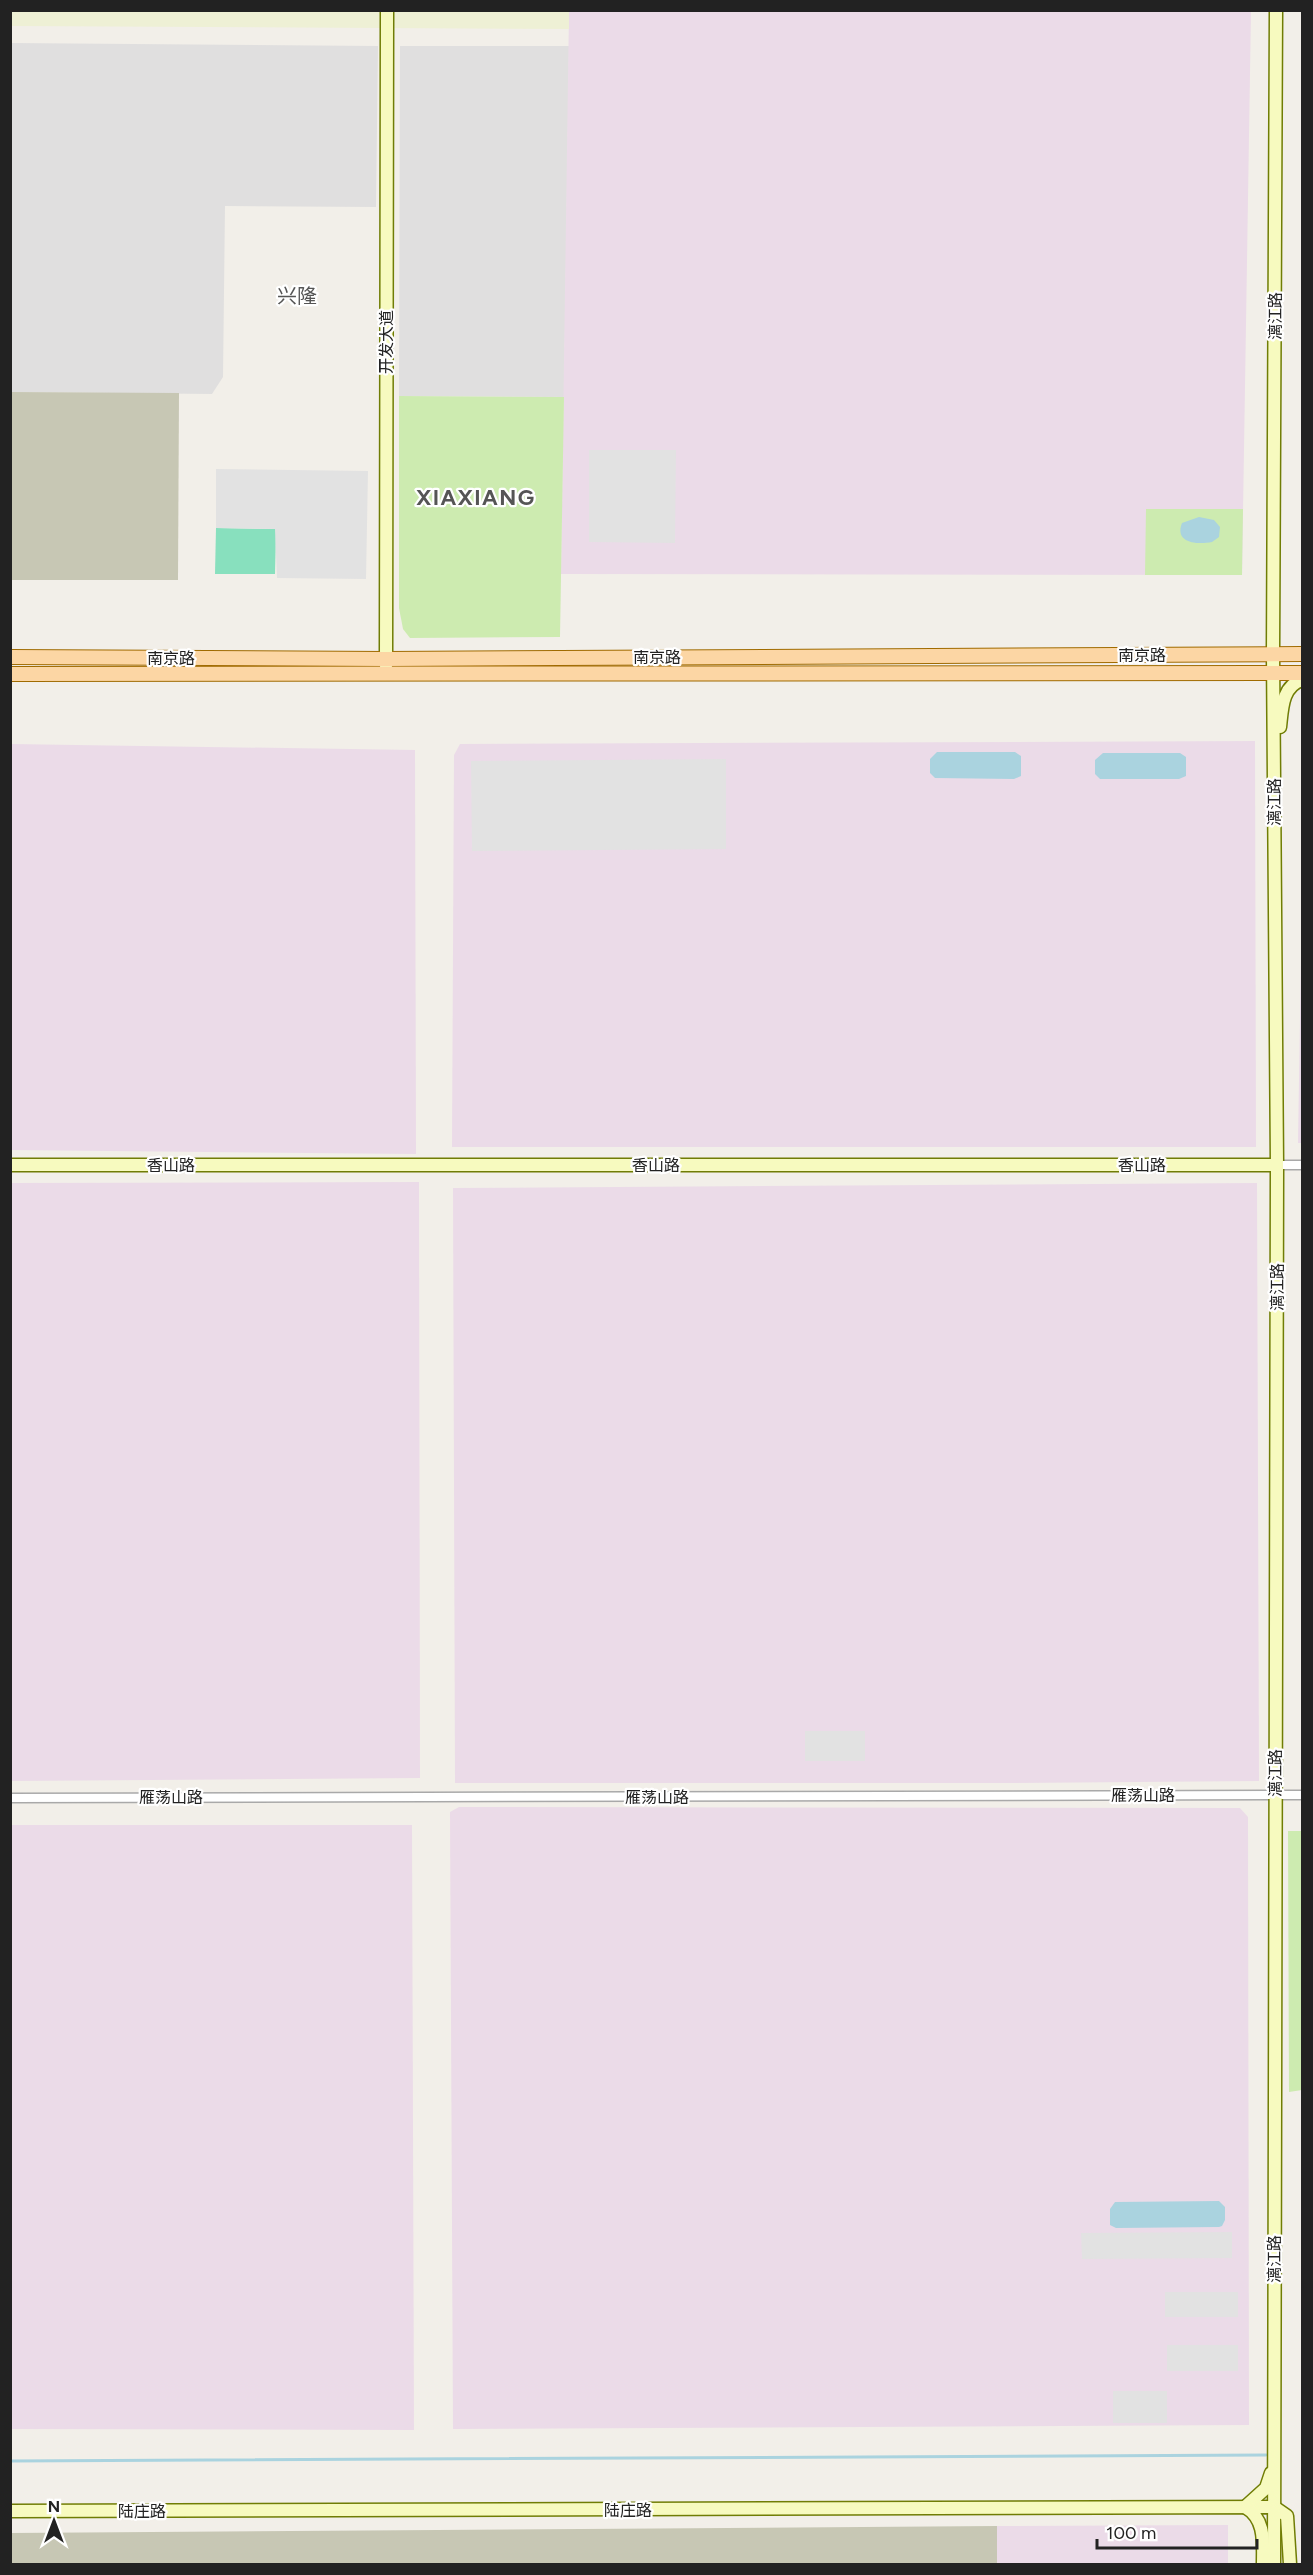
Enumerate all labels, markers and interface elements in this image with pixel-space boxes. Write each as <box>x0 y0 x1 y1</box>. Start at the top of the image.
district label: 兴隆 <box>277 284 317 308</box>
street label: 漓江路 <box>1266 292 1285 340</box>
street label: 开发大道 <box>377 310 396 374</box>
district label: XIAXIANG <box>416 484 536 511</box>
street label: 南京路 <box>1118 646 1166 665</box>
street label: 南京路 <box>633 648 681 667</box>
street label: 南京路 <box>147 649 195 668</box>
street label: 漓江路 <box>1265 778 1284 826</box>
street label: 香山路 <box>147 1156 195 1175</box>
street label: 香山路 <box>632 1156 680 1175</box>
street label: 香山路 <box>1118 1156 1166 1175</box>
street label: 漓江路 <box>1268 1263 1287 1311</box>
street label: 漓江路 <box>1266 1749 1285 1797</box>
street label: 雁荡山路 <box>1111 1786 1175 1805</box>
street label: 雁荡山路 <box>139 1788 203 1807</box>
street label: 雁荡山路 <box>625 1788 689 1807</box>
street label: 漓江路 <box>1265 2235 1284 2283</box>
north arrow <box>24 2491 84 2551</box>
text: N <box>48 2497 60 2516</box>
street label: 陆庄路 <box>604 2501 652 2520</box>
street label: 陆庄路 <box>118 2502 166 2521</box>
scale bar <box>1097 2512 1258 2550</box>
text: 100 m <box>1106 2522 1156 2544</box>

